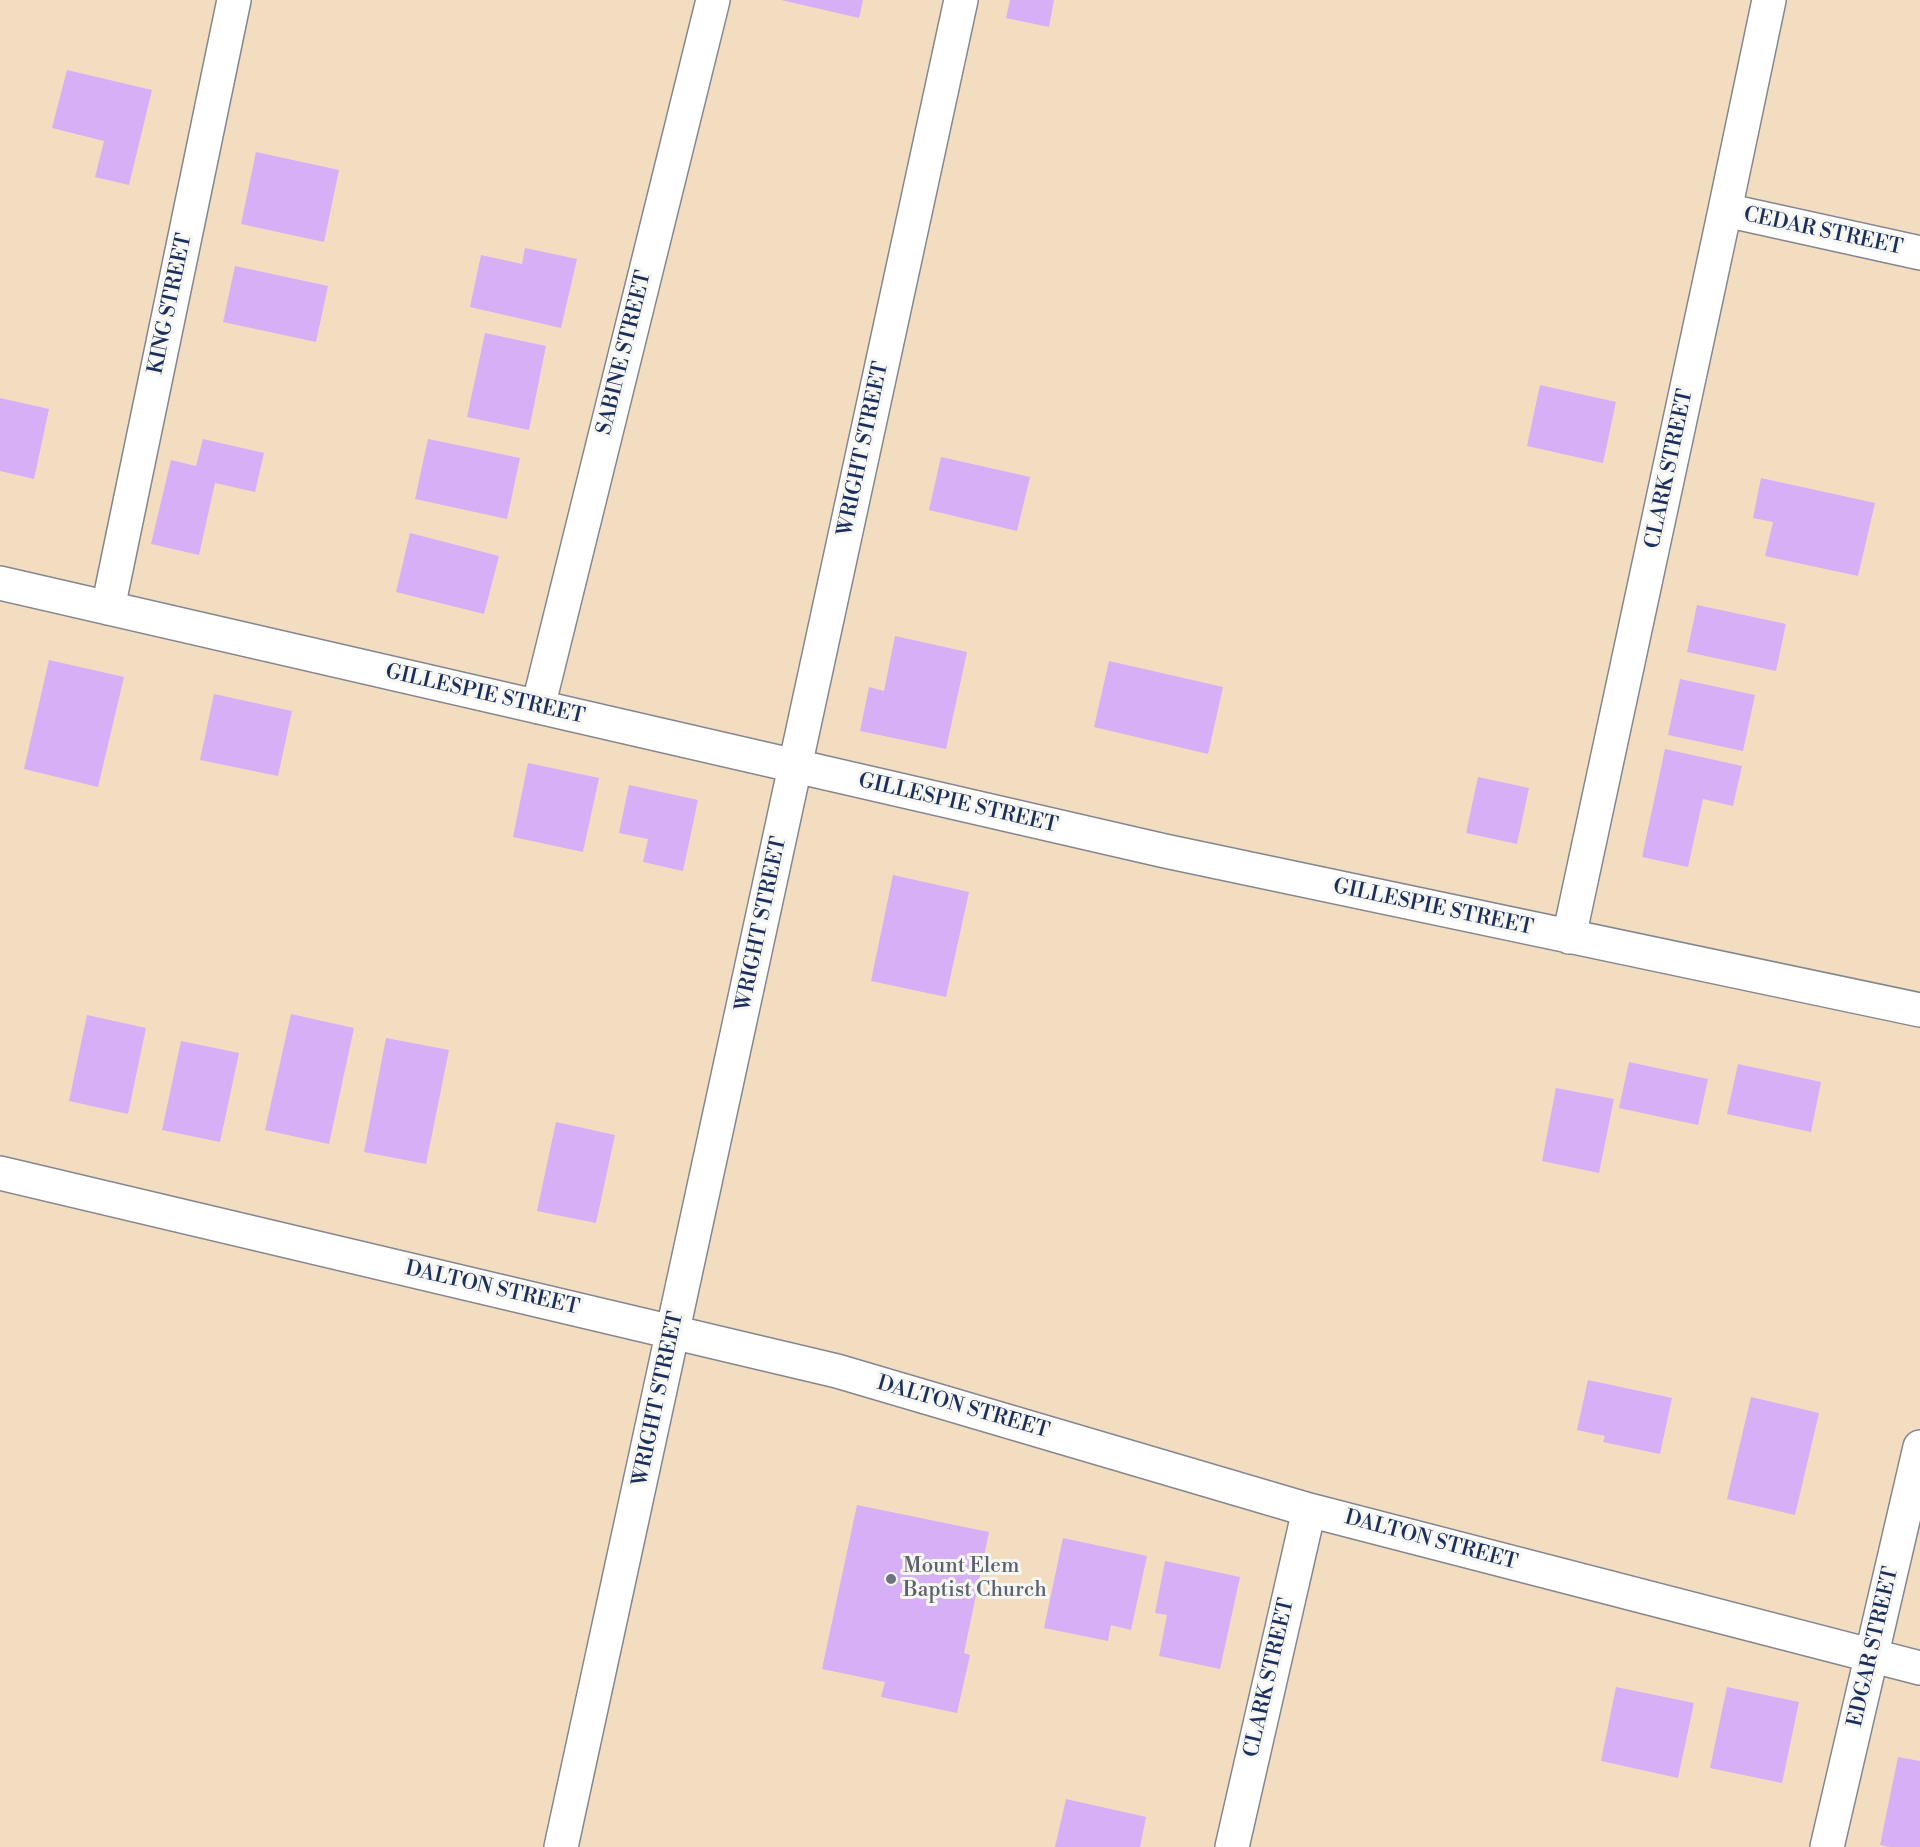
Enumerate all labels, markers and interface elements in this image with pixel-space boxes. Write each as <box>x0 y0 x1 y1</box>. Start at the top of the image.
street label: CEDAR STREET <box>1741 203 1905 261</box>
street label: KING STREET <box>144 231 198 377</box>
street label: SABINE STREET <box>592 268 658 438</box>
street label: WRIGHT STREET <box>833 360 895 538</box>
street label: CLARK STREET <box>1641 387 1699 551</box>
street label: GILLESPIE STREET <box>383 660 587 730</box>
street label: GILLESPIE STREET <box>856 769 1060 839</box>
street label: WRIGHT STREET <box>731 835 793 1013</box>
street label: GILLESPIE STREET <box>1331 874 1535 942</box>
street label: DALTON STREET <box>402 1257 582 1321</box>
street label: WRIGHT STREET <box>628 1310 690 1488</box>
street label: DALTON STREET <box>874 1371 1052 1445</box>
street label: DALTON STREET <box>1342 1506 1520 1576</box>
place label: Mount Elem Baptist Church <box>903 1554 1047 1604</box>
street label: EDGAR STREET <box>1843 1565 1905 1729</box>
marker: Mount Elem Baptist Church <box>884 1572 898 1586</box>
street label: CLARK STREET <box>1239 1596 1301 1760</box>

